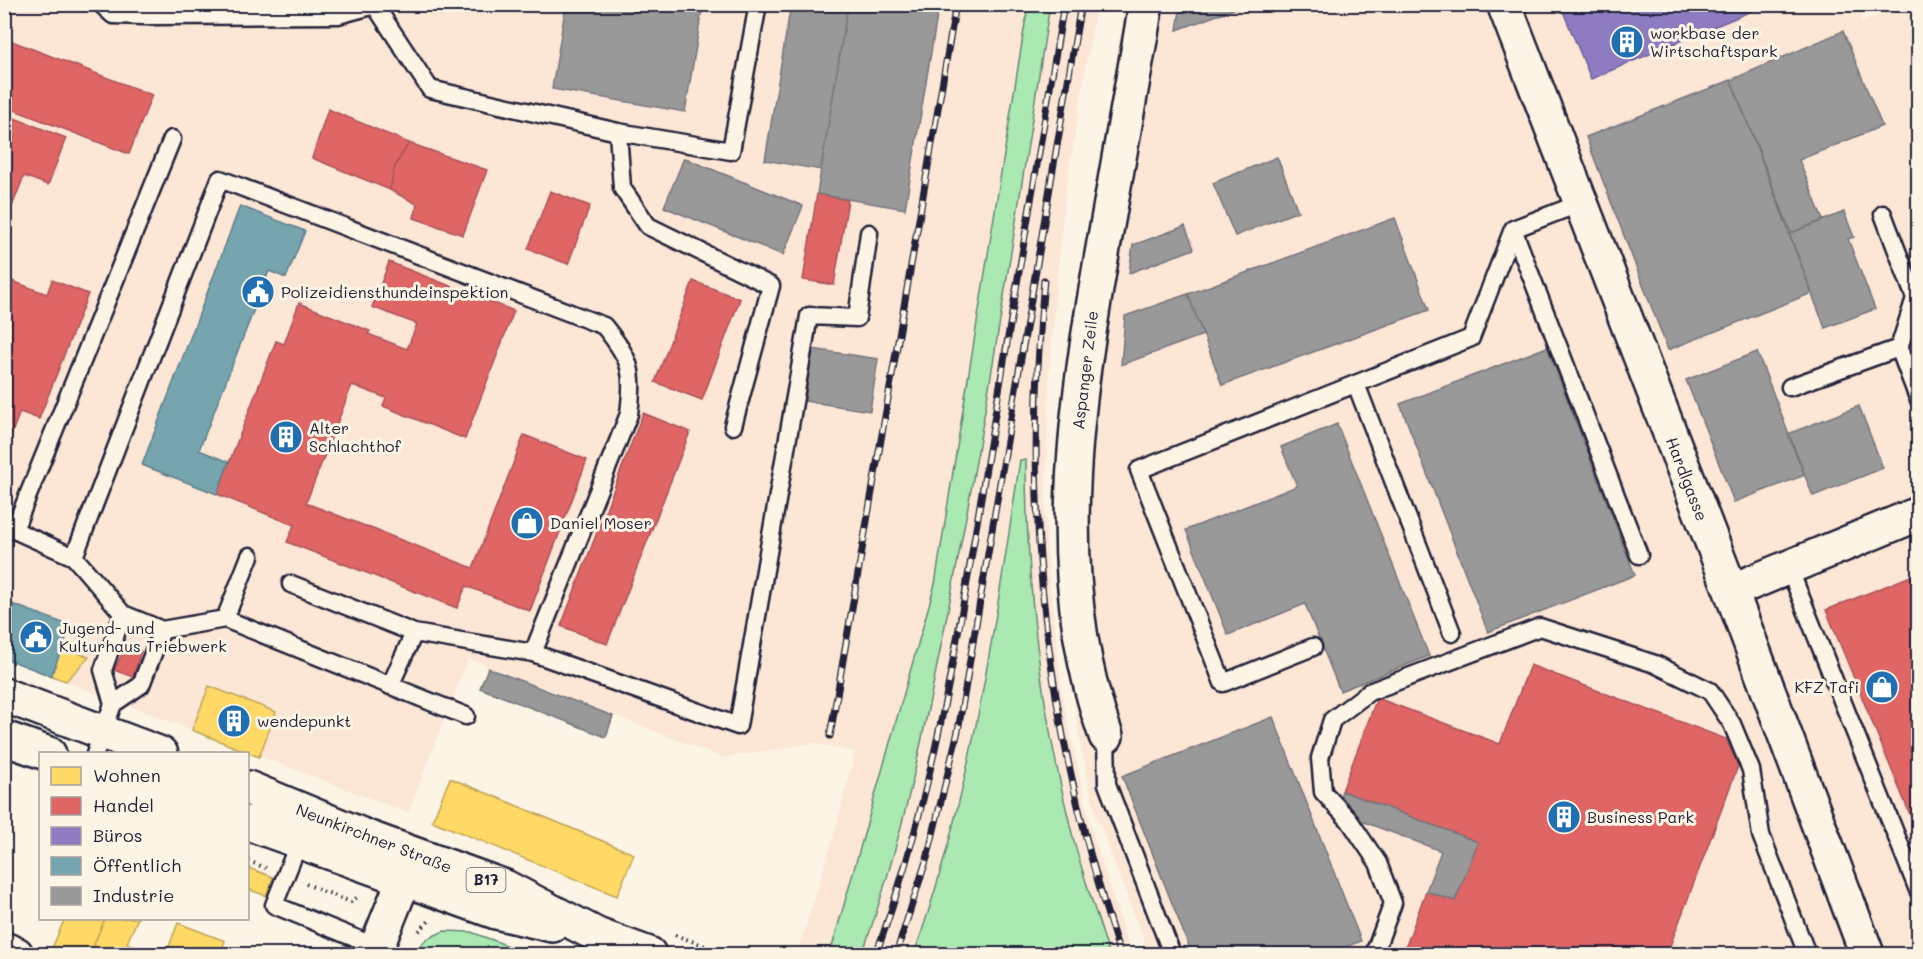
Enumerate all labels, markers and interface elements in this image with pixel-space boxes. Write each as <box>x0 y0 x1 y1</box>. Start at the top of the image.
place label: workbase der Wirtschaftspark <box>1650 22 1778 61</box>
building icon: workbase der Wirtschaftspark <box>1609 24 1645 60</box>
public building icon: Polizeidiensthundeinspektion <box>240 274 276 310</box>
place label: Polizeidiensthundeinspektion <box>281 281 508 302</box>
street label: Aspanger Zeile <box>1067 309 1102 430</box>
place label: Alter Schlachthof <box>309 417 401 456</box>
building icon: Alter Schlachthof <box>268 419 304 455</box>
street label: Hardlgasse <box>1662 434 1713 524</box>
shop icon: Daniel Moser <box>509 505 545 541</box>
place label: Daniel Moser <box>550 512 652 533</box>
place label: Jugend- und Kulturhaus Triebwerk <box>59 617 227 656</box>
public building icon: Jugend- und Kulturhaus Triebwerk <box>18 619 54 655</box>
shop icon: KFZ Tafi <box>1864 669 1900 705</box>
place label: KFZ Tafi <box>1794 676 1859 697</box>
building icon: wendepunkt <box>216 703 252 739</box>
place label: wendepunkt <box>257 710 351 731</box>
legend <box>39 752 249 920</box>
text: Wohnen <box>93 763 161 787</box>
text: Handel <box>93 793 154 817</box>
street label: Neunkirchner Straße <box>293 798 455 877</box>
building icon: Business Park <box>1546 799 1582 835</box>
place label: Business Park <box>1587 806 1694 827</box>
text: Büros <box>93 823 142 847</box>
text: Öffentlich <box>93 853 181 877</box>
road number: B17 <box>466 868 506 892</box>
text: Industrie <box>93 883 174 907</box>

